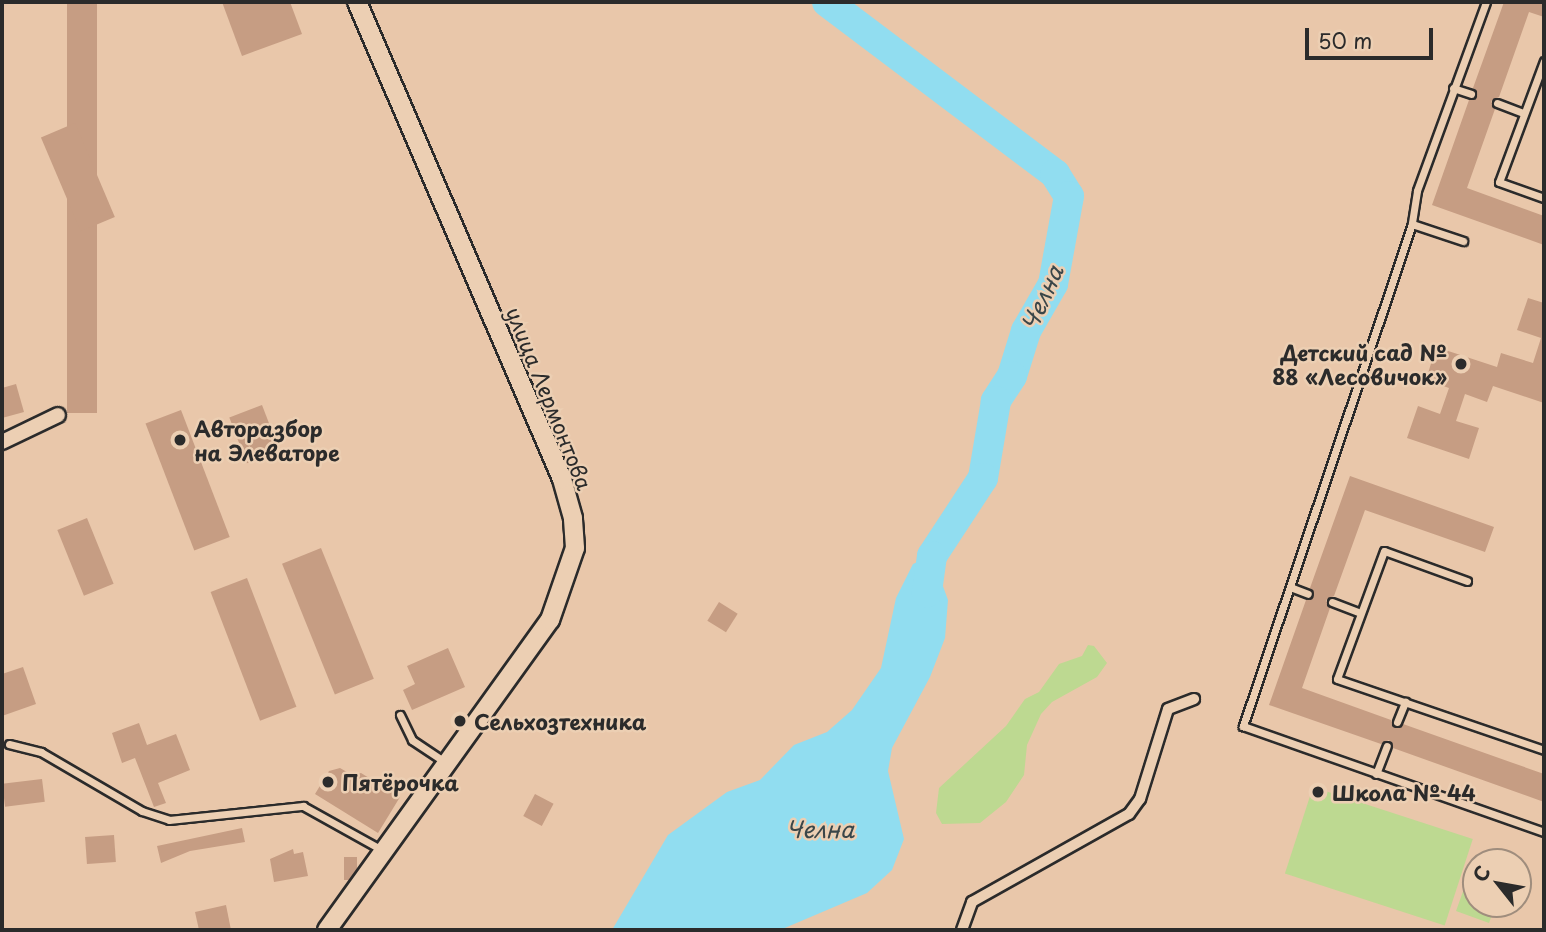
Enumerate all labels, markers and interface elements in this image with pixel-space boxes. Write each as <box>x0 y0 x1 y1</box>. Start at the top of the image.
scale bar <box>1308 14 1436 58</box>
text: 50 m <box>1318 24 1372 56</box>
water label: Челна <box>1015 261 1069 335</box>
street label: улица Лермонтова <box>502 302 598 494</box>
place label: Детский сад № 88 «Лесовичок» <box>1272 339 1447 389</box>
marker: Детский сад № 88 «Лесовичок» <box>1453 356 1469 372</box>
place label: Авторазбор на Элеваторе <box>194 415 340 465</box>
marker: Авторазбор на Элеваторе <box>172 432 188 448</box>
place label: Сельхозтехника <box>474 708 646 734</box>
marker: Сельхозтехника <box>452 713 468 729</box>
place label: Пятёрочка <box>342 769 459 795</box>
marker: Пятёрочка <box>320 774 336 790</box>
place label: Школа № 44 <box>1332 779 1476 805</box>
marker: Школа № 44 <box>1310 784 1326 800</box>
water label: Челна <box>786 815 854 843</box>
north arrow <box>1462 848 1532 918</box>
text: С <box>1465 860 1496 887</box>

